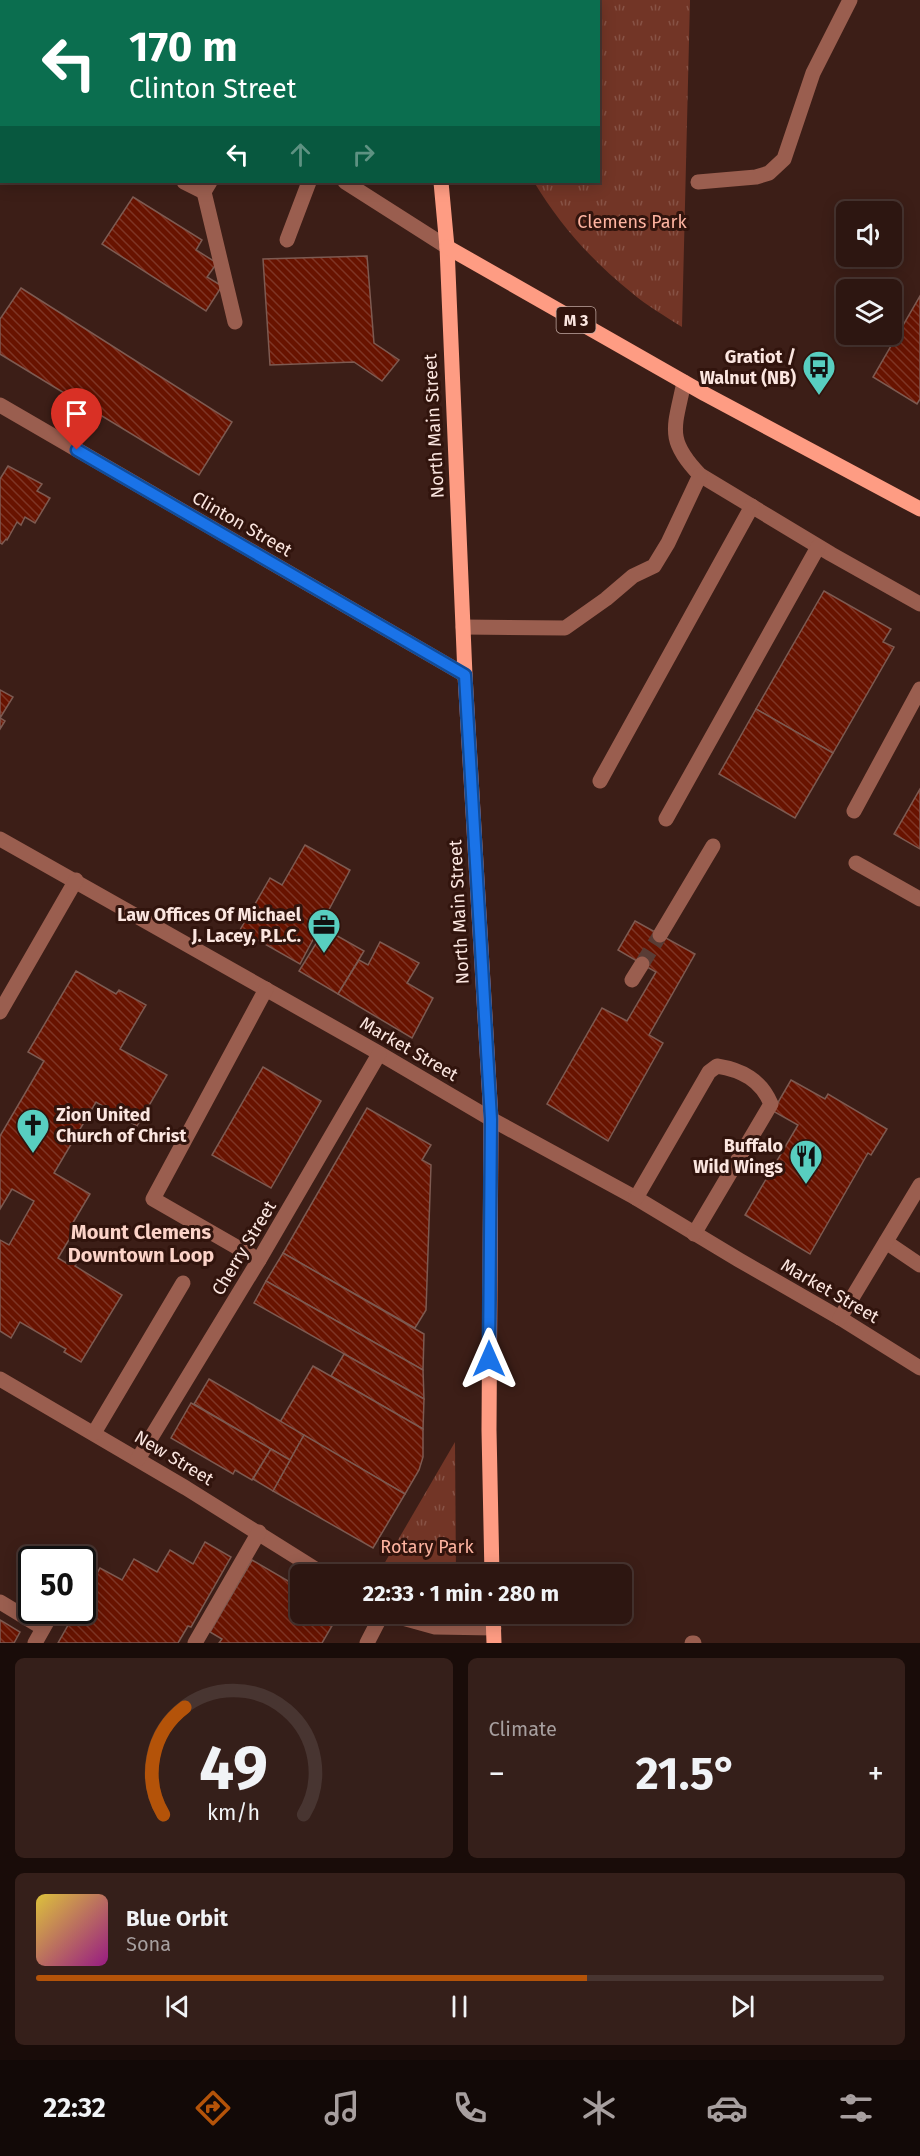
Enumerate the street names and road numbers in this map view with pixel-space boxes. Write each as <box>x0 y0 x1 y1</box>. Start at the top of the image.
road number: M 3 <box>556 307 596 333</box>
street label: North Main Street <box>419 353 449 499</box>
street label: Clinton Street <box>188 487 296 562</box>
street label: North Main Street <box>444 839 474 985</box>
street label: Market Street <box>356 1012 462 1086</box>
street label: Cherry Street <box>207 1196 281 1299</box>
street label: Market Street <box>777 1254 883 1328</box>
street label: New Street <box>130 1426 218 1491</box>

